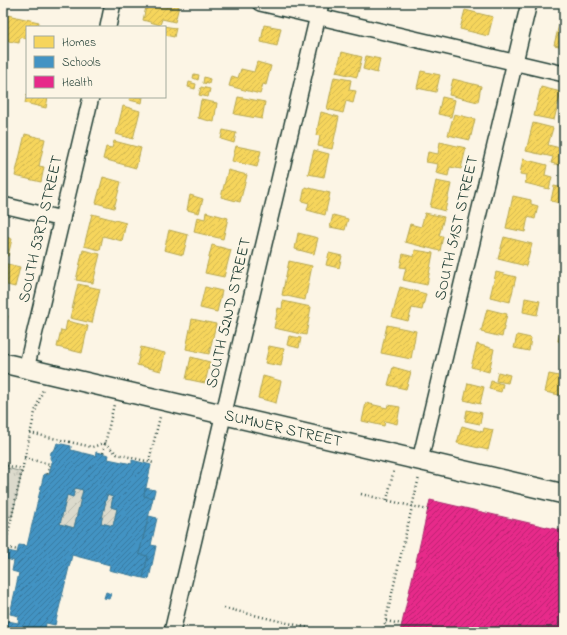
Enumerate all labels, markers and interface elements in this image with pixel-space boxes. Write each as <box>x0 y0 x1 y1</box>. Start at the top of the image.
legend <box>26 26 166 98</box>
text: Homes <box>62 34 96 52</box>
text: Schools <box>62 54 101 72</box>
text: Health <box>62 74 93 92</box>
street label: SOUTH 53RD STREET <box>12 153 70 305</box>
street label: SOUTH 51ST STREET <box>429 153 485 303</box>
street label: SOUTH 52ND STREET <box>200 235 258 391</box>
street label: SUMNER STREET <box>222 404 344 454</box>

